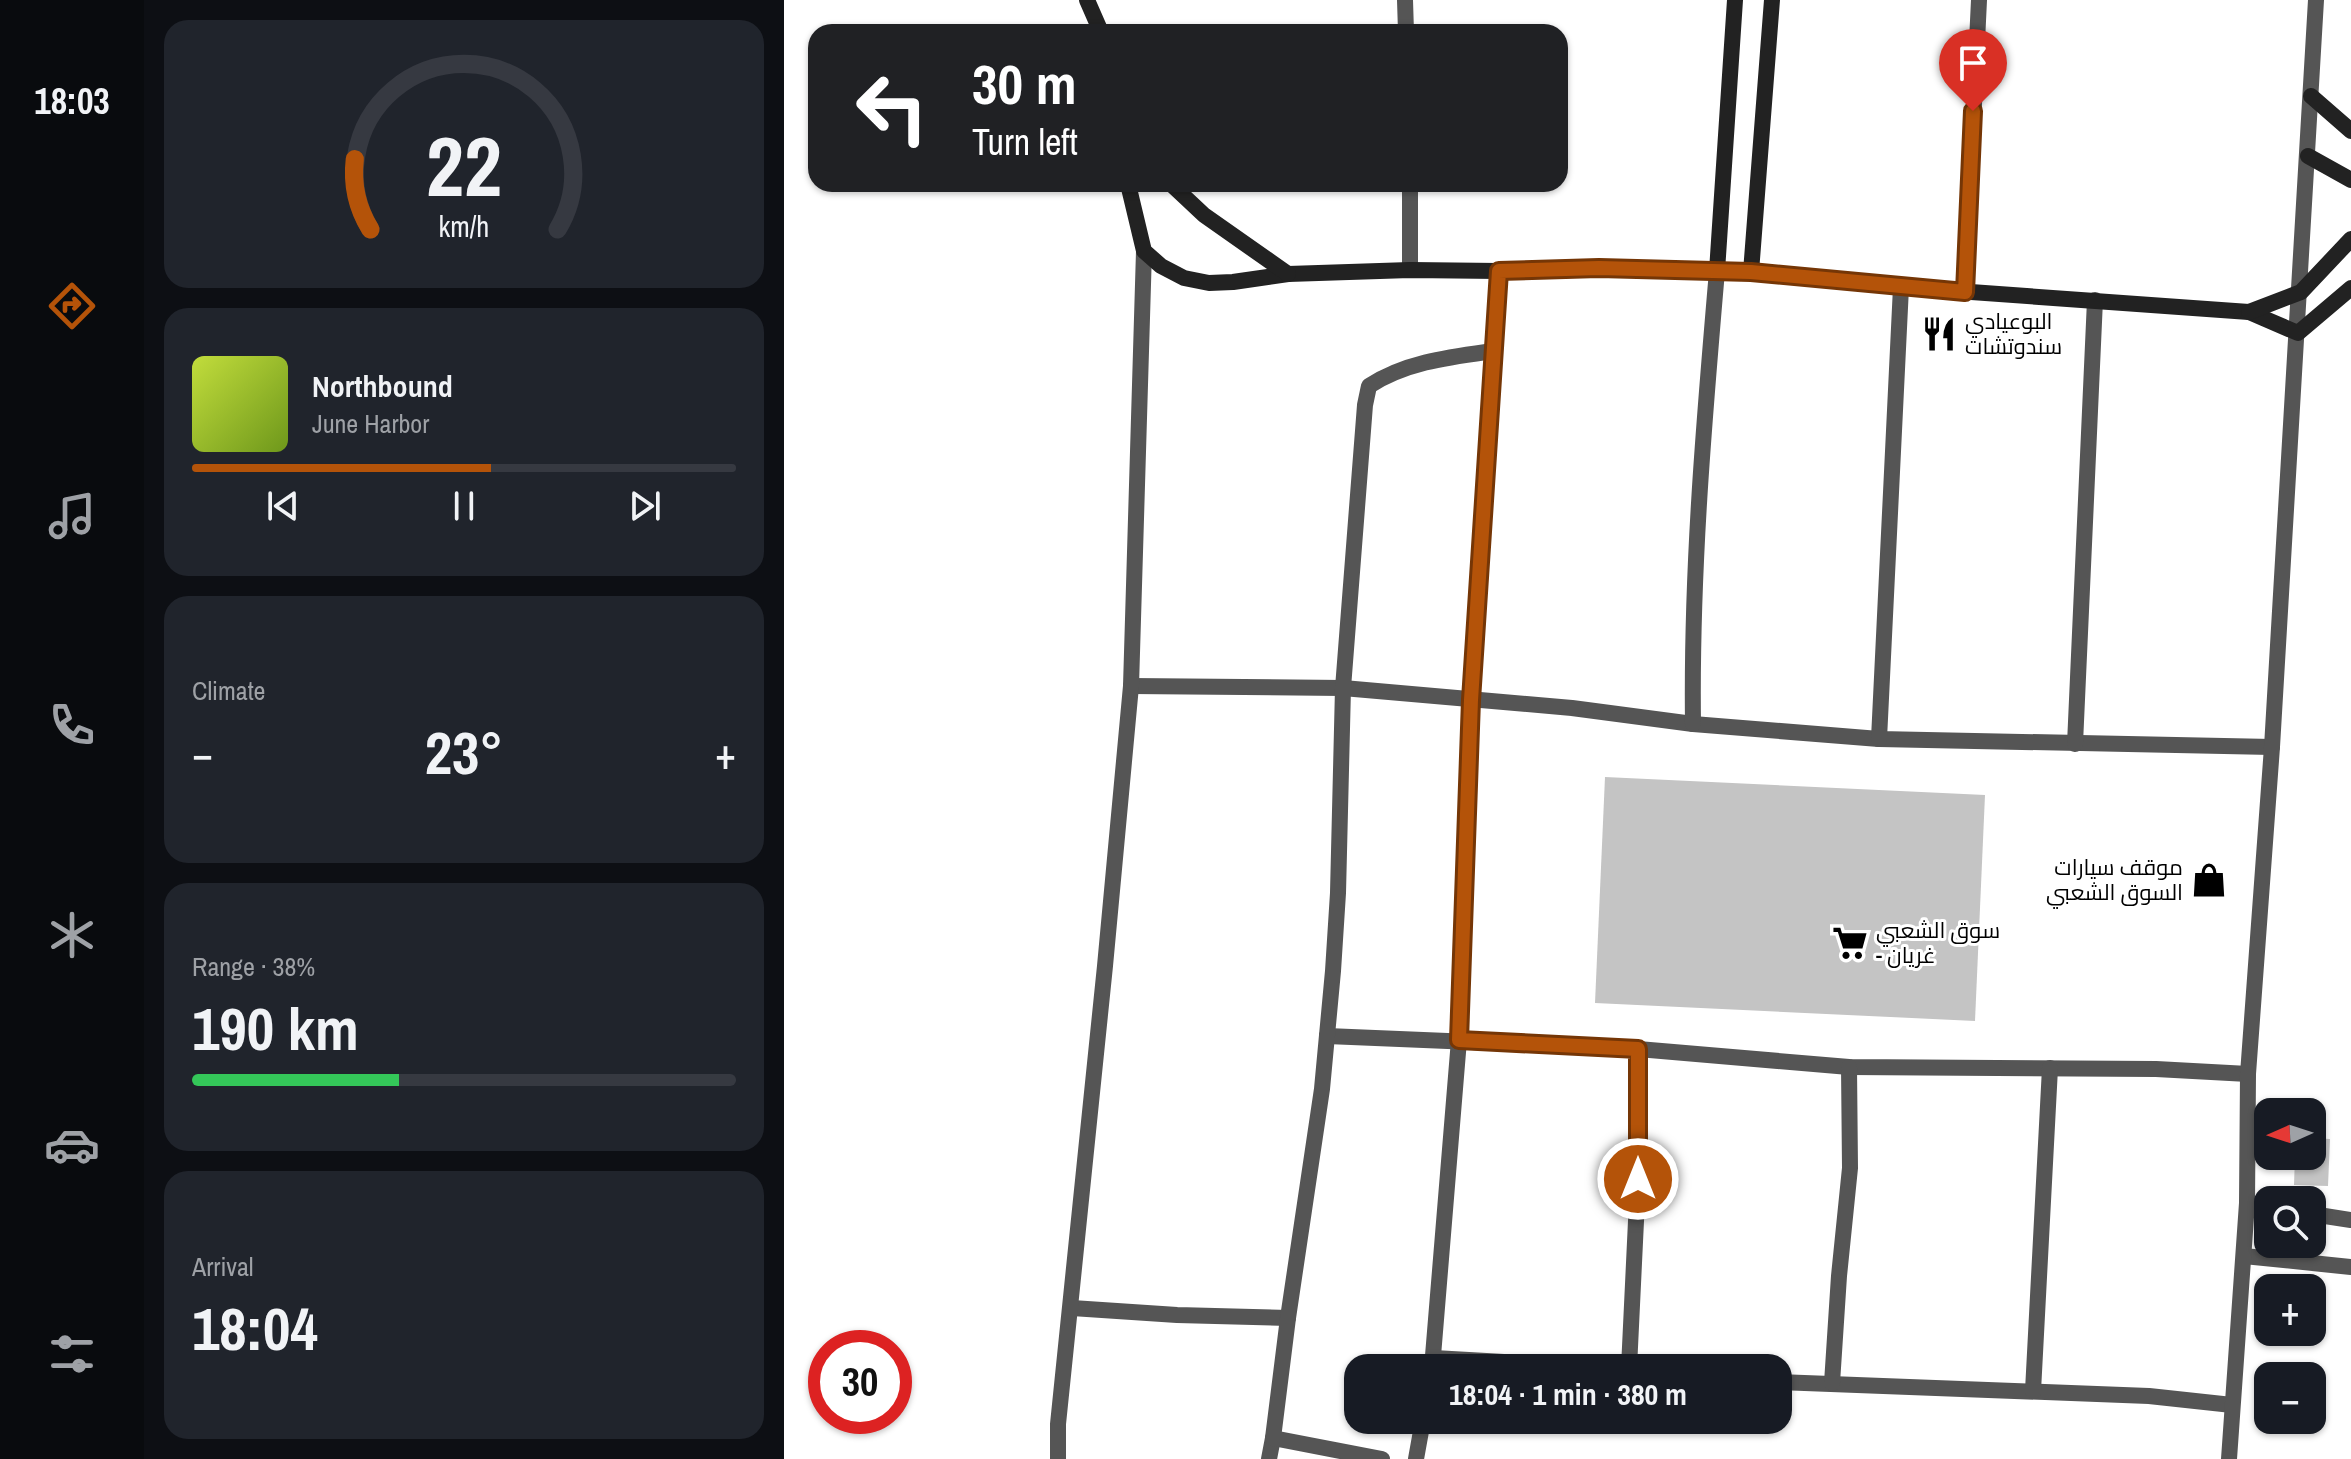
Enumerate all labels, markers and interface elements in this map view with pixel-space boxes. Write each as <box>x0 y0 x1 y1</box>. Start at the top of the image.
pin <box>1939 29 2007 111</box>
icon: arrive <box>1951 41 1995 85</box>
text: 30 m <box>972 46 1077 121</box>
icon: left <box>840 56 944 160</box>
text: 18:03 <box>34 77 110 125</box>
text: 22 <box>426 109 502 221</box>
text: Turn left <box>972 118 1078 166</box>
text: km/h <box>439 207 489 246</box>
icon: directions <box>44 278 100 334</box>
place label: البوعيادي سندوتشات <box>1965 306 2062 361</box>
restaurant icon: البوعيادي سندوتشات <box>1920 315 1958 353</box>
text: Northbound <box>312 366 453 406</box>
text: June Harbor <box>312 406 429 441</box>
icon: previous <box>261 484 305 528</box>
icon: pause <box>442 484 486 528</box>
icon: next <box>623 484 667 528</box>
icon: music <box>44 488 100 544</box>
text: Climate <box>192 673 265 708</box>
icon: phone <box>44 697 100 753</box>
text: 23° <box>425 712 503 793</box>
text: − <box>192 723 213 783</box>
text: + <box>715 723 736 783</box>
place label: موقف سيارات السوق الشعبي <box>2046 852 2183 909</box>
shop icon: موقف سيارات السوق الشعبي <box>2190 861 2228 899</box>
icon: climate <box>44 907 100 963</box>
place label: سوق الشعبي - غريان <box>1876 915 2000 970</box>
supermarket icon: سوق الشعبي - غريان <box>1831 924 1869 962</box>
text: Range · 38% <box>192 949 315 984</box>
text: 190 km <box>192 988 359 1069</box>
north arrow <box>2254 1098 2326 1170</box>
map controls <box>2254 1098 2326 1434</box>
icon: car <box>44 1117 100 1173</box>
position arrow <box>1596 1137 1680 1221</box>
button: search <box>2254 1186 2326 1258</box>
text: Arrival <box>192 1249 254 1284</box>
button: + <box>2254 1274 2326 1346</box>
text: 18:04 <box>192 1288 318 1369</box>
icon: filters <box>44 1326 100 1382</box>
speed limit sign: 30 <box>808 1330 912 1434</box>
button: − <box>2254 1362 2326 1434</box>
text: 18:04 · 1 min · 380 m <box>1449 1374 1687 1414</box>

